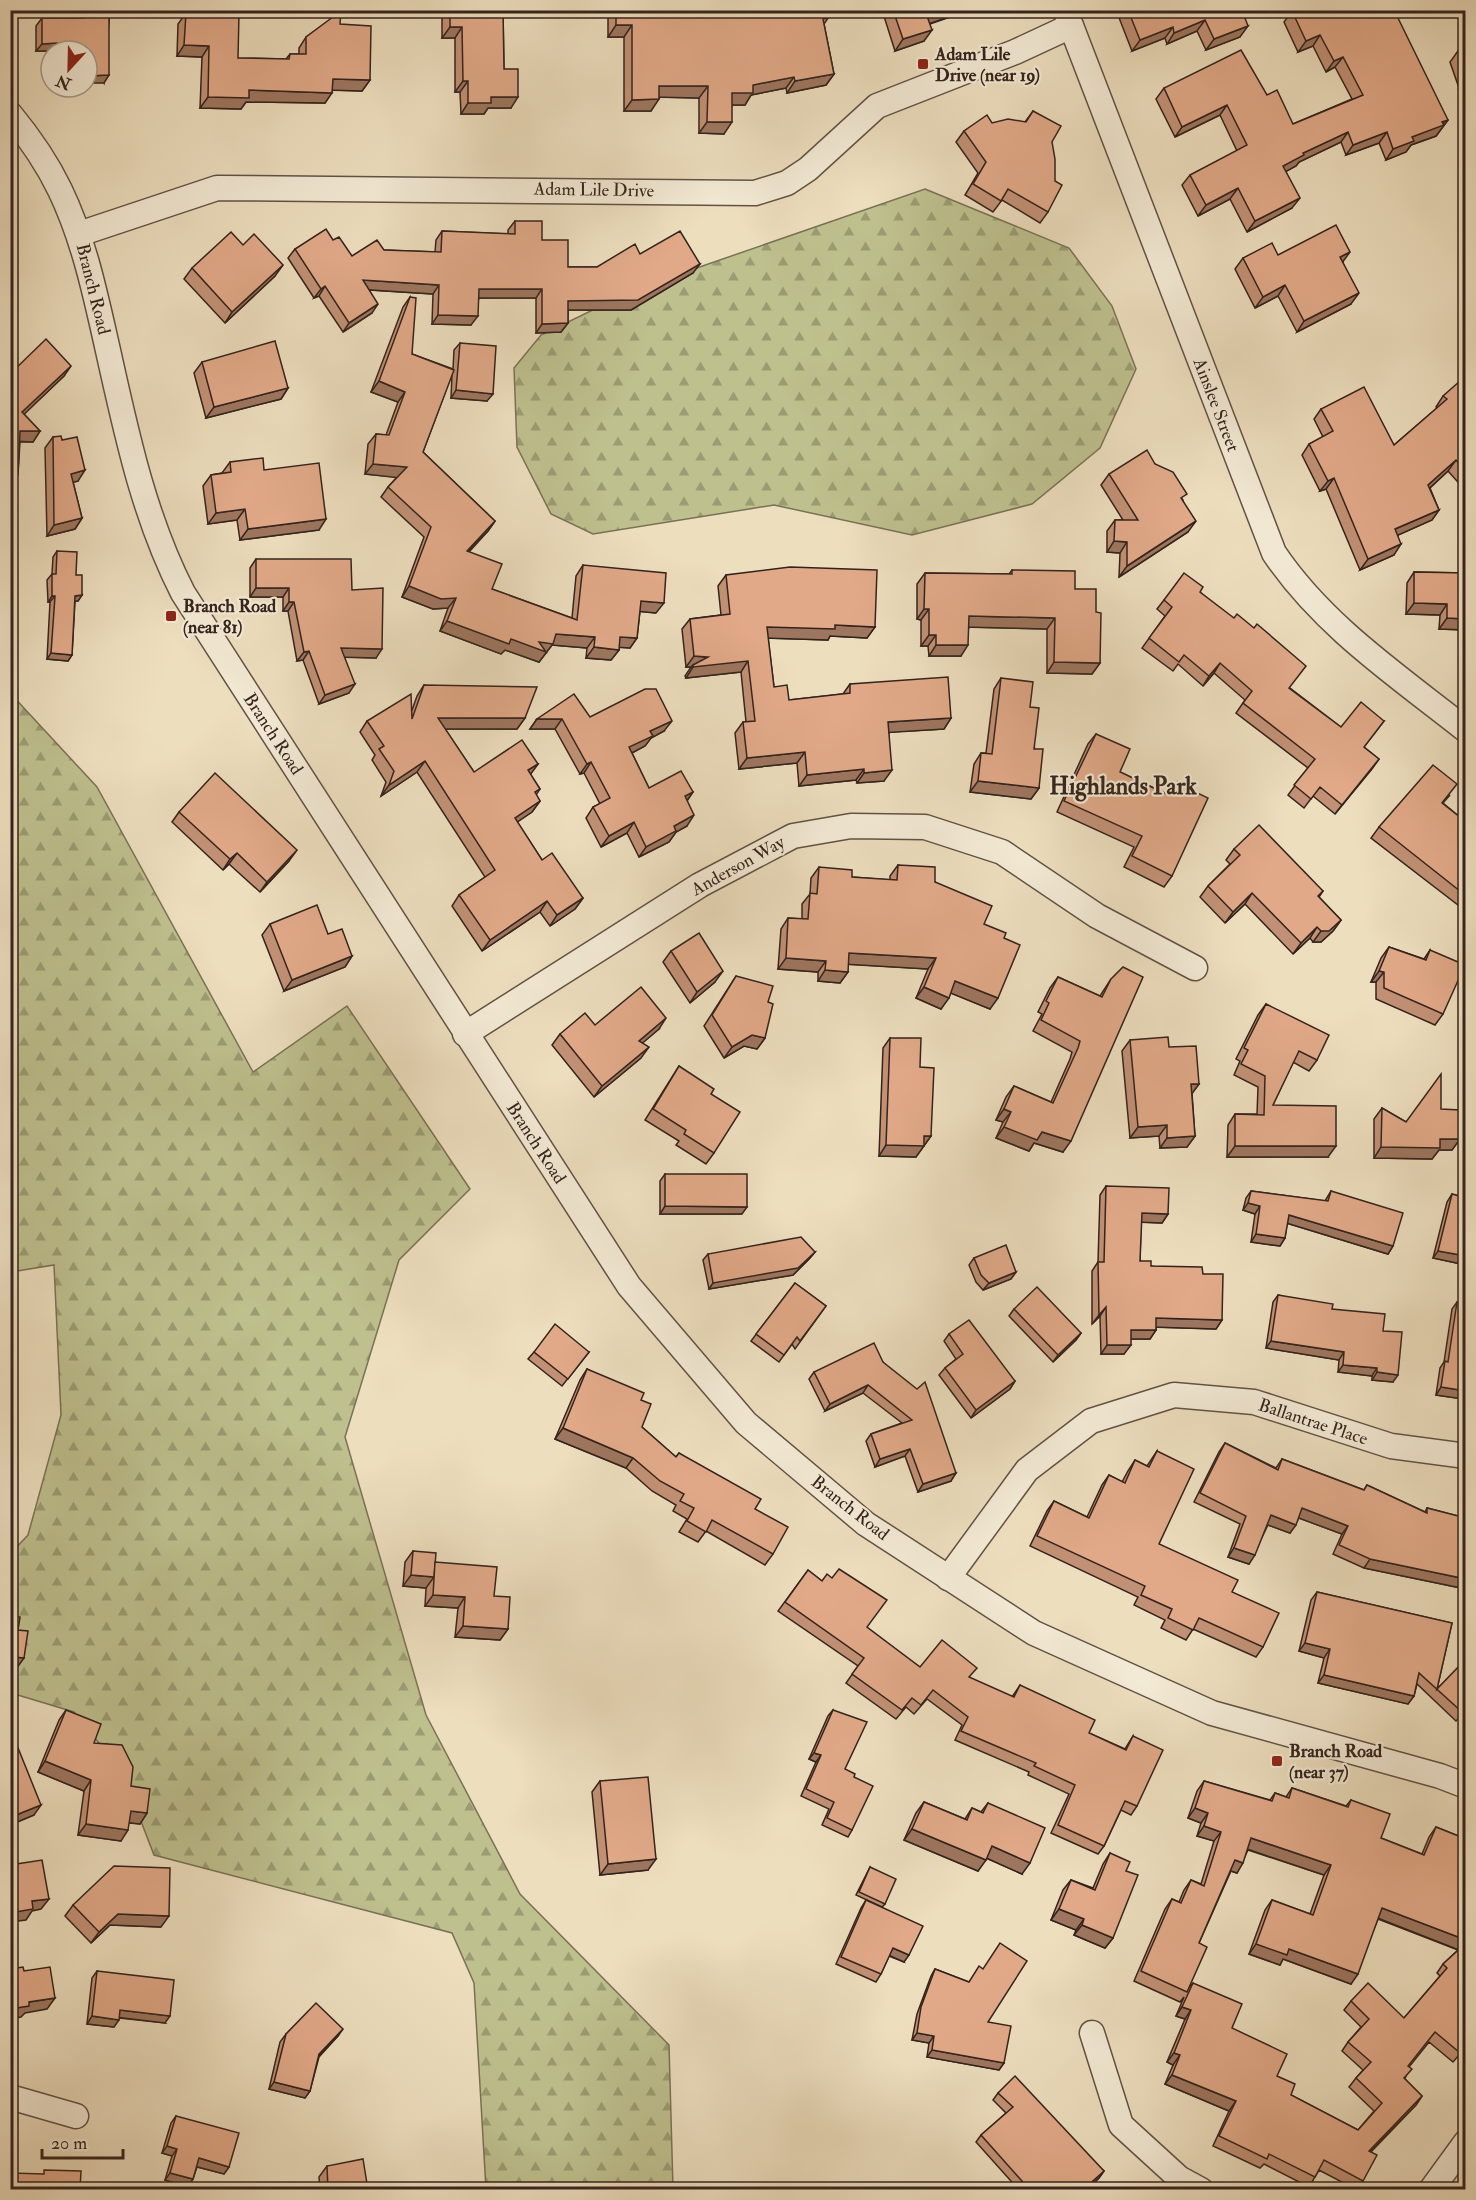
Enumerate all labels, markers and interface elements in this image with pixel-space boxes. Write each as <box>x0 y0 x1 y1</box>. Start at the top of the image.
north arrow <box>39 39 99 99</box>
place label: Adam Lile Drive (near 19) <box>934 43 1040 87</box>
marker: Adam Lile Drive (near 19) <box>916 57 930 71</box>
text: N <box>53 70 75 94</box>
street label: Adam Lile Drive <box>533 177 655 203</box>
street label: Branch Road <box>71 241 115 337</box>
street label: Ainslee Street <box>1187 354 1244 455</box>
place label: Branch Road (near 81) <box>183 595 276 639</box>
marker: Branch Road (near 81) <box>164 609 178 623</box>
street label: Branch Road <box>238 689 308 779</box>
district label: Highlands Park <box>1049 771 1197 802</box>
street label: Anderson Way <box>686 830 790 902</box>
street label: Branch Road <box>501 1098 571 1188</box>
street label: Ballantrae Place <box>1255 1394 1371 1451</box>
street label: Branch Road <box>806 1470 894 1546</box>
place label: Branch Road (near 37) <box>1289 1740 1382 1784</box>
marker: Branch Road (near 37) <box>1270 1754 1284 1768</box>
scale bar <box>42 2122 123 2160</box>
text: 20 m <box>51 2132 87 2155</box>

